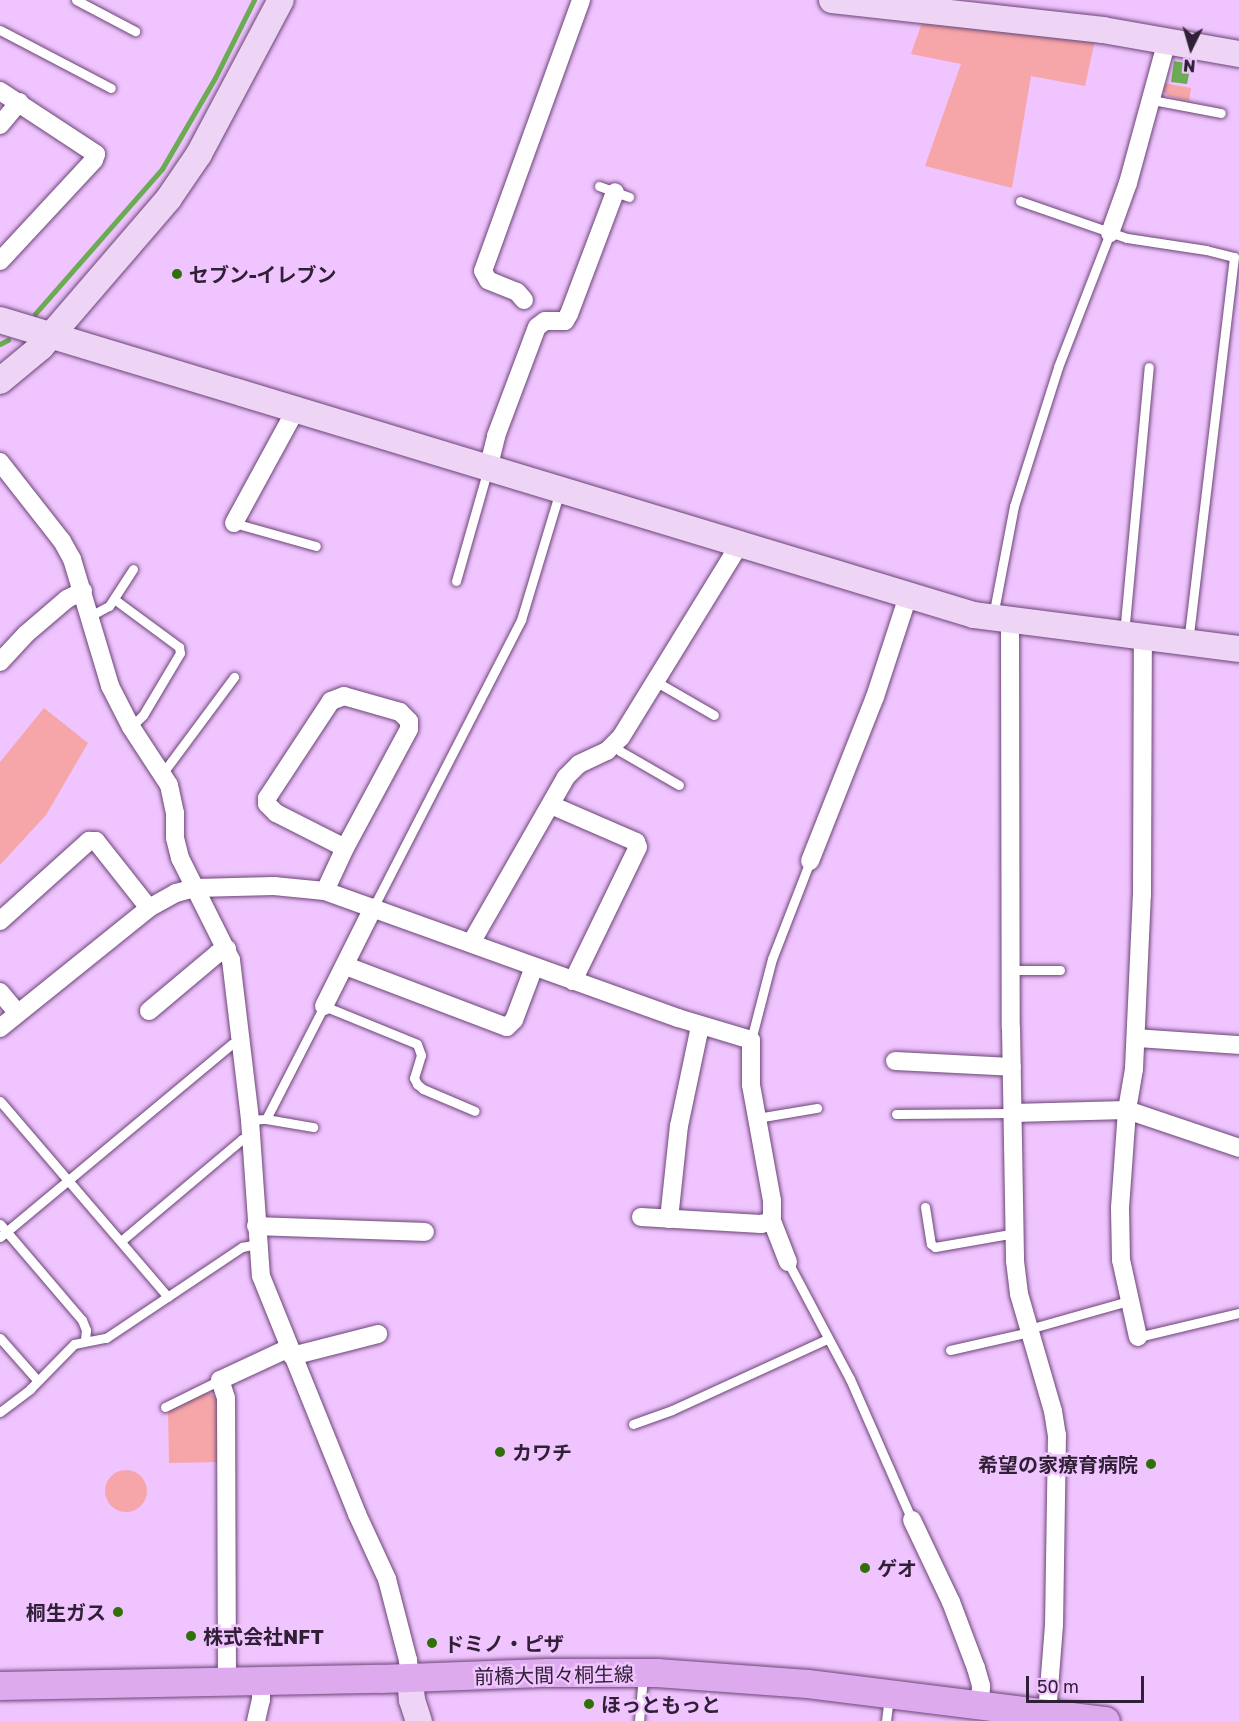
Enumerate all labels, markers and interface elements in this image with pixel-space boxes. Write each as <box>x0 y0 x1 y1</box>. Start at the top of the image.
north arrow <box>1161 18 1221 78</box>
text: N <box>1183 55 1196 76</box>
place label: セブン-イレブン <box>189 262 337 286</box>
marker: セブン-イレブン <box>170 267 184 281</box>
place label: カワチ <box>512 1440 572 1464</box>
marker: カワチ <box>493 1445 507 1459</box>
place label: 希望の家療育病院 <box>978 1452 1138 1476</box>
marker: 希望の家療育病院 <box>1142 1455 1160 1473</box>
place label: ゲオ <box>877 1556 917 1580</box>
marker: ゲオ <box>858 1561 872 1575</box>
place label: 桐生ガス <box>26 1600 106 1624</box>
marker: 桐生ガス <box>111 1605 125 1619</box>
place label: 株式会社NFT <box>203 1624 324 1648</box>
marker: 株式会社NFT <box>184 1629 198 1643</box>
place label: ドミノ・ピザ <box>444 1631 564 1655</box>
marker: ドミノ・ピザ <box>425 1636 439 1650</box>
street label: 前橋大間々桐生線 <box>474 1662 634 1688</box>
scale bar <box>1029 1664 1148 1702</box>
text: 50 m <box>1037 1675 1079 1697</box>
place label: ほっともっと <box>601 1692 721 1716</box>
marker: ほっともっと <box>582 1697 596 1711</box>

